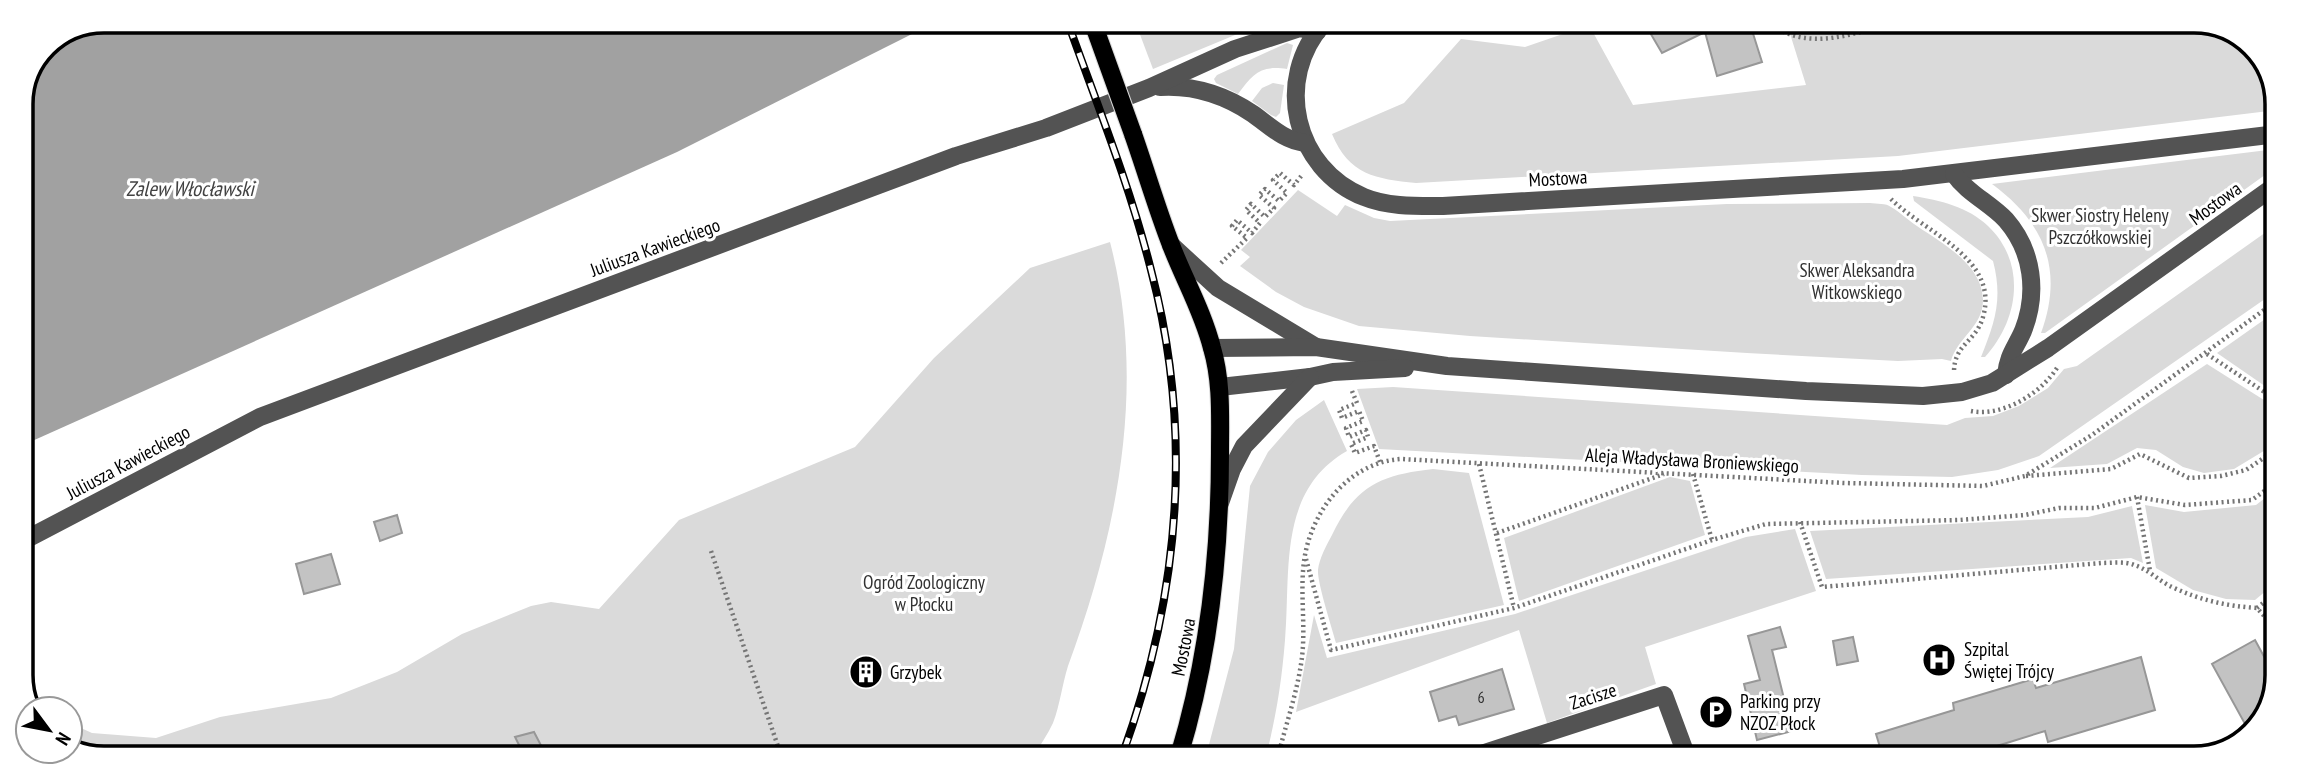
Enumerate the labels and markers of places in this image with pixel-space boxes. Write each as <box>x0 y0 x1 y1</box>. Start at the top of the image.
place label: Szpital Świętej Trójcy <box>1964 637 2055 683</box>
hospital icon: Szpital Świętej Trójcy <box>1920 641 1958 679</box>
building icon: Grzybek <box>847 653 885 691</box>
place label: Grzybek <box>890 660 943 684</box>
place label: Parking przy NZOZ Płock <box>1740 689 1821 735</box>
parking icon: Parking przy NZOZ Płock <box>1697 693 1735 731</box>

